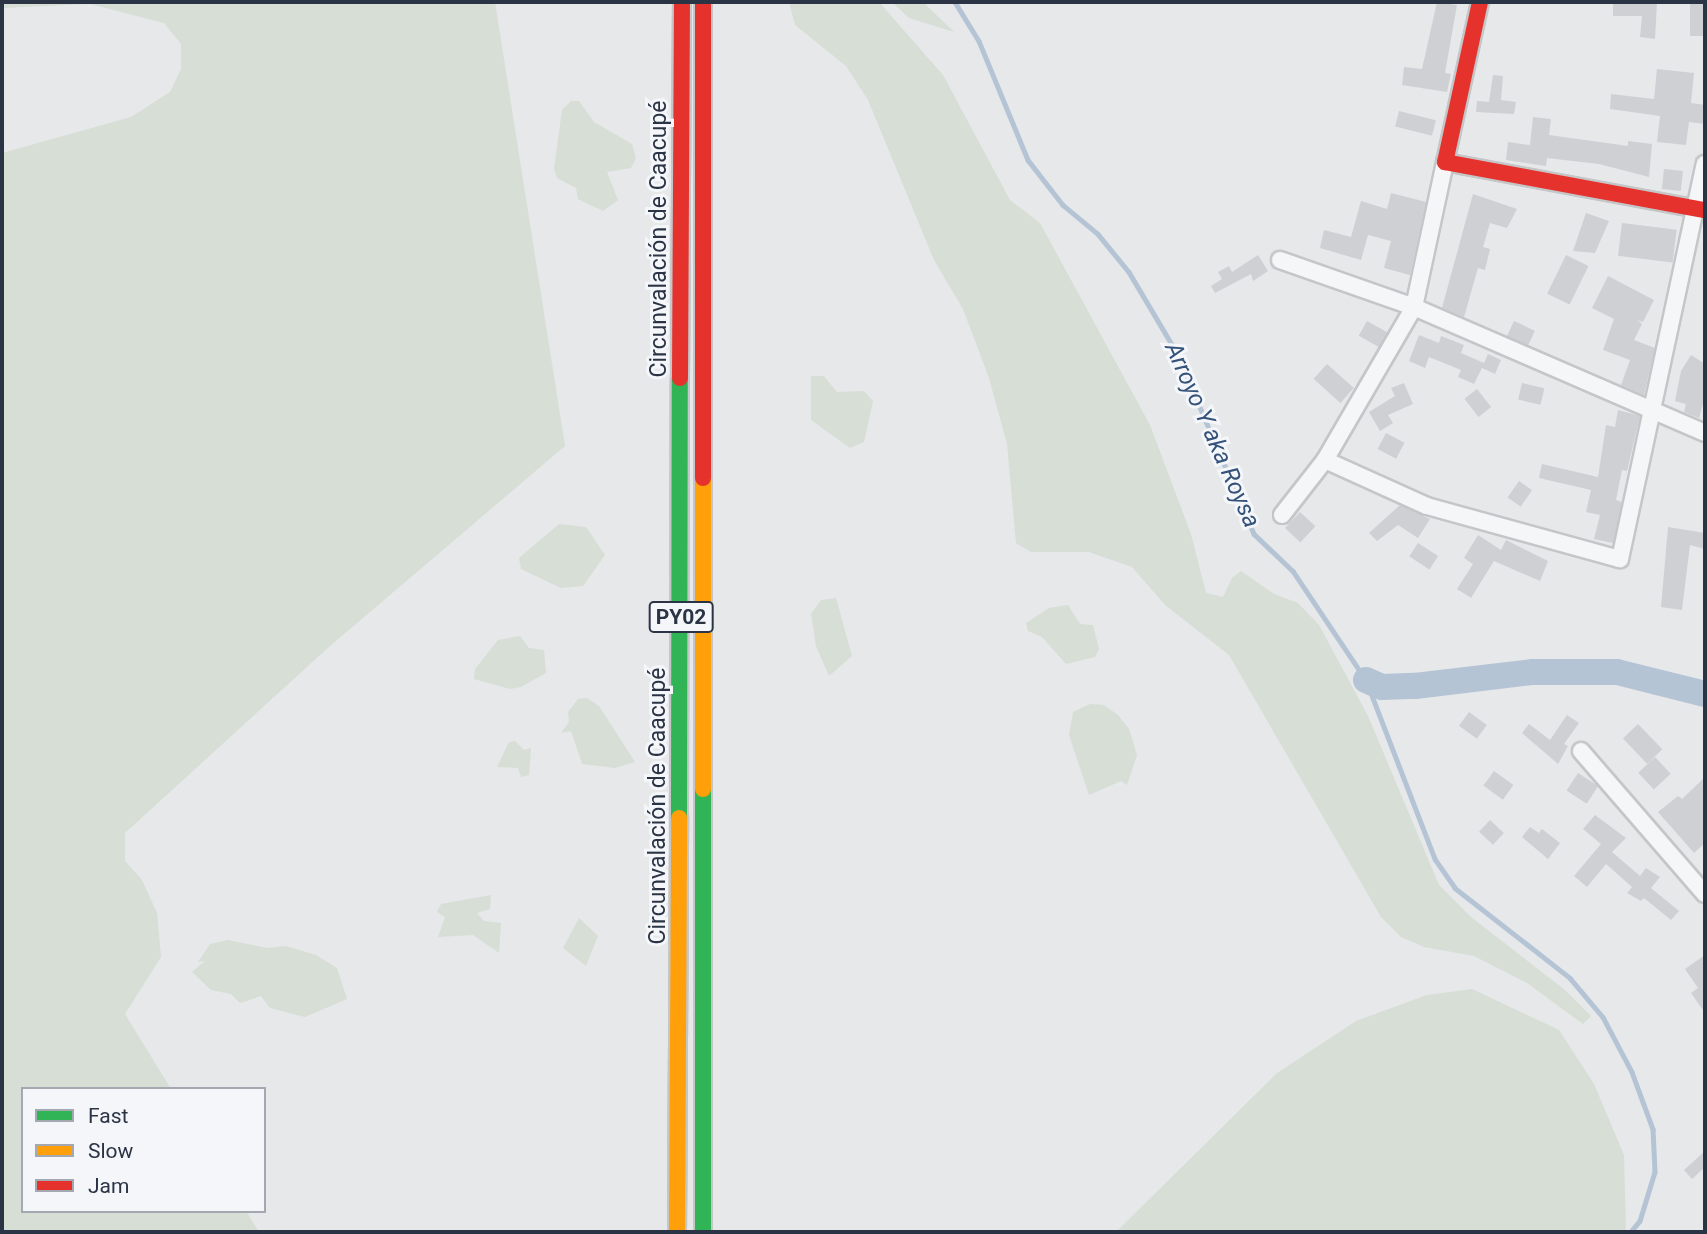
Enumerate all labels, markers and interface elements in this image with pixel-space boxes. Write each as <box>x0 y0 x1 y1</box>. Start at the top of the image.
street label: Circunvalación de Caacupé <box>645 101 673 377</box>
water label: Arroyo Y aka Roysa <box>1158 338 1266 532</box>
road number: PY02 <box>648 600 714 634</box>
street label: Circunvalación de Caacupé <box>644 668 672 944</box>
legend <box>21 1087 266 1213</box>
text: Fast <box>88 1104 128 1128</box>
text: Slow <box>88 1139 133 1163</box>
text: Jam <box>88 1174 129 1198</box>

